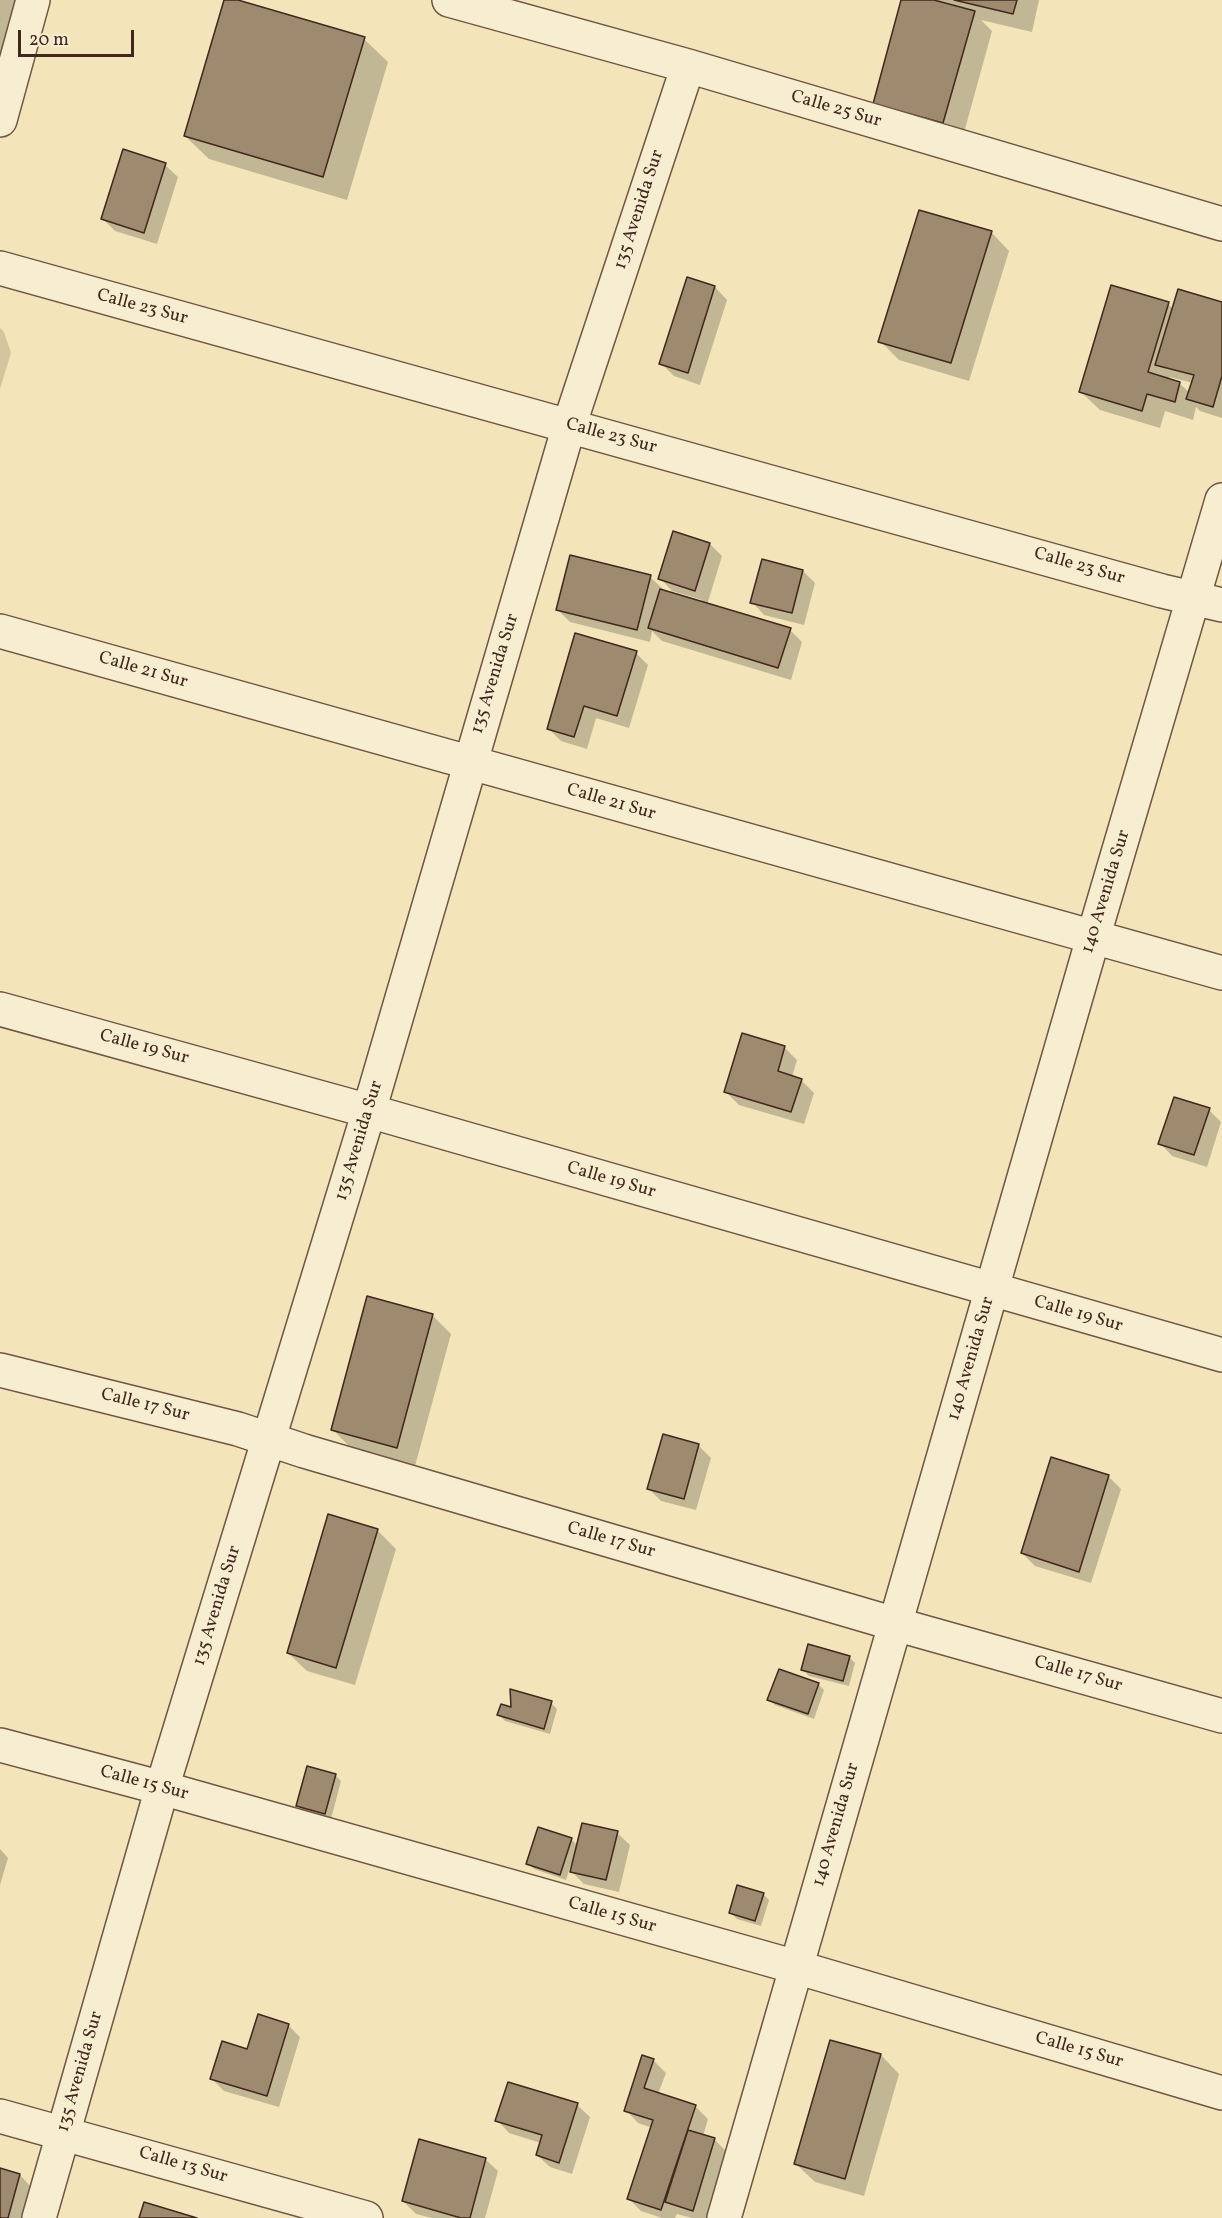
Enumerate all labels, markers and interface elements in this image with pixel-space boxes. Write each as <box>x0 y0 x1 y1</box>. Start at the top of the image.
scale bar <box>21 18 136 56</box>
text: 20 m <box>29 28 69 53</box>
street label: Calle 25 Sur <box>788 87 884 133</box>
street label: 135 Avenida Sur <box>611 147 669 273</box>
street label: Calle 23 Sur <box>94 286 190 330</box>
street label: Calle 23 Sur <box>563 415 659 459</box>
street label: Calle 23 Sur <box>1031 544 1127 590</box>
street label: 135 Avenida Sur <box>467 611 525 737</box>
street label: Calle 21 Sur <box>96 648 190 694</box>
street label: Calle 21 Sur <box>564 780 658 826</box>
street label: 140 Avenida Sur <box>1078 828 1136 956</box>
street label: Calle 19 Sur <box>97 1026 191 1070</box>
street label: 135 Avenida Sur <box>331 1078 389 1204</box>
street label: Calle 19 Sur <box>564 1158 658 1204</box>
street label: Calle 19 Sur <box>1031 1292 1125 1338</box>
street label: 140 Avenida Sur <box>944 1295 1000 1423</box>
street label: Calle 17 Sur <box>98 1385 192 1427</box>
street label: Calle 17 Sur <box>564 1518 658 1564</box>
street label: 135 Avenida Sur <box>189 1543 247 1669</box>
street label: Calle 17 Sur <box>1031 1652 1125 1698</box>
street label: 140 Avenida Sur <box>809 1761 865 1889</box>
street label: Calle 15 Sur <box>98 1762 190 1806</box>
street label: Calle 15 Sur <box>566 1893 658 1939</box>
street label: 135 Avenida Sur <box>53 2009 109 2135</box>
street label: Calle 15 Sur <box>1033 2028 1125 2074</box>
street label: Calle 13 Sur <box>136 2143 230 2189</box>

